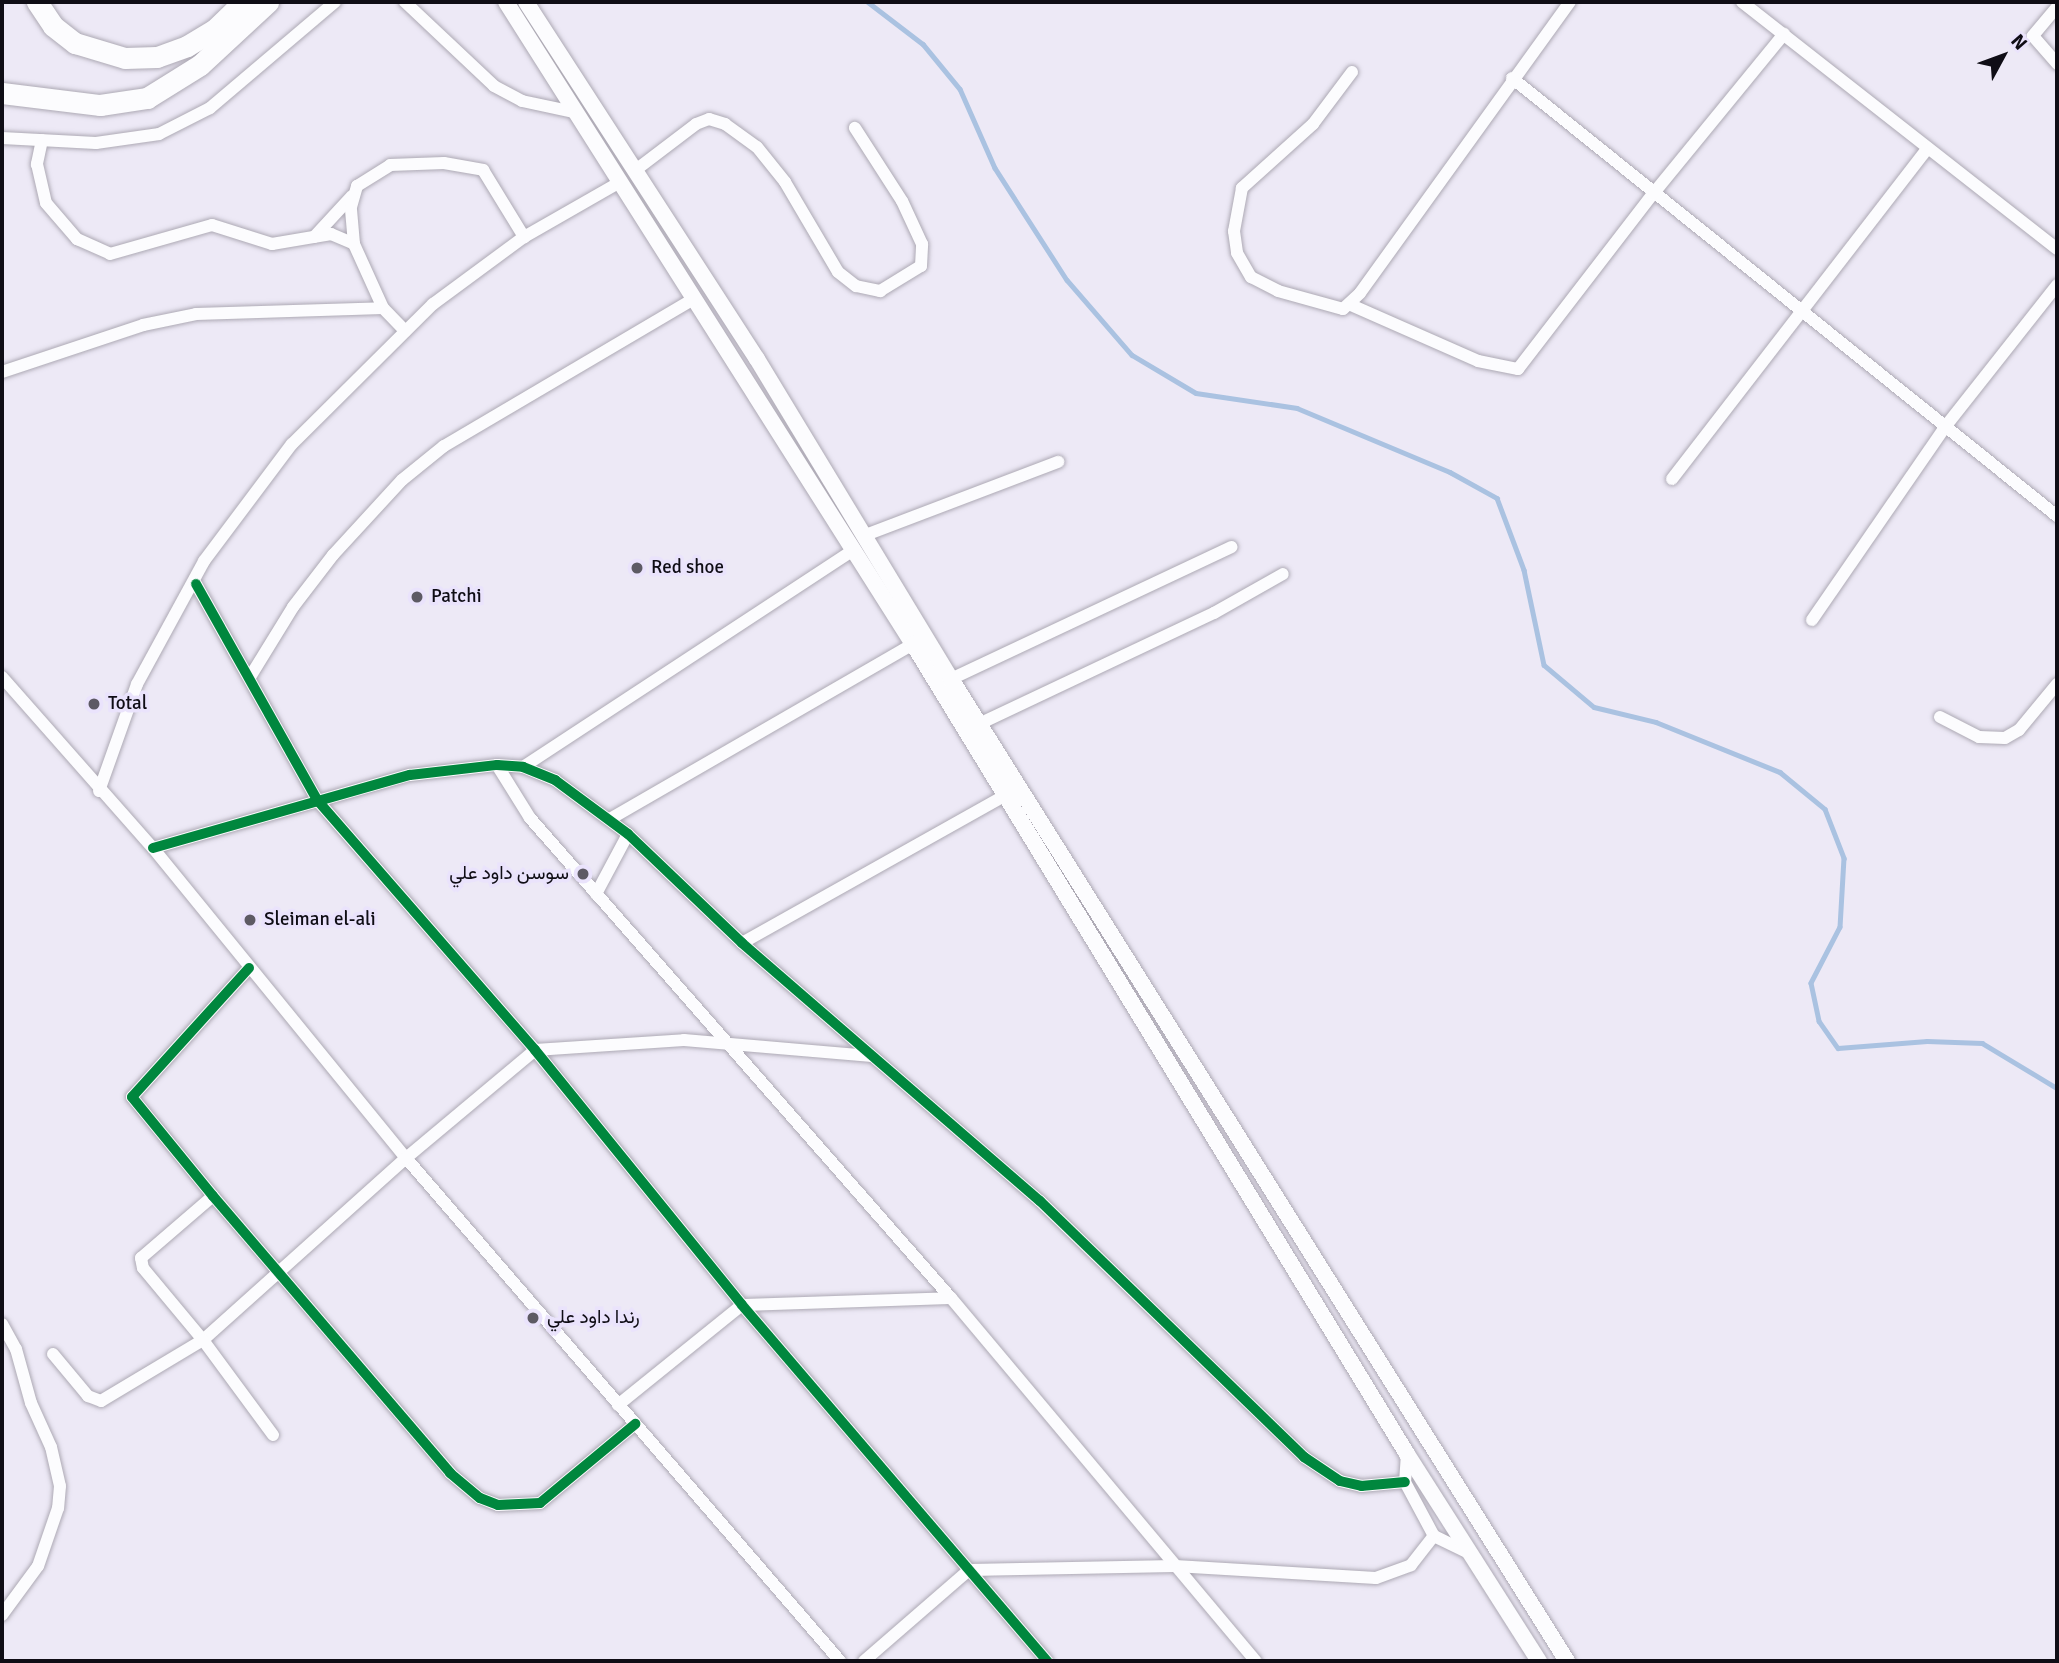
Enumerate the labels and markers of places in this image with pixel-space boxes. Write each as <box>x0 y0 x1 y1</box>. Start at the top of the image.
place label: Red shoe <box>651 557 724 579</box>
marker: Red shoe <box>629 560 645 576</box>
place label: Patchi <box>431 586 482 608</box>
marker: Patchi <box>409 589 425 605</box>
place label: Total <box>108 693 147 715</box>
marker: Total <box>86 696 102 712</box>
place label: سوسن داود علي <box>449 863 569 885</box>
marker: سوسن داود علي <box>575 866 591 882</box>
place label: Sleiman el-ali <box>264 909 376 931</box>
marker: Sleiman el-ali <box>242 912 258 928</box>
place label: رندا داود علي <box>547 1307 640 1329</box>
marker: رندا داود علي <box>525 1310 541 1326</box>

